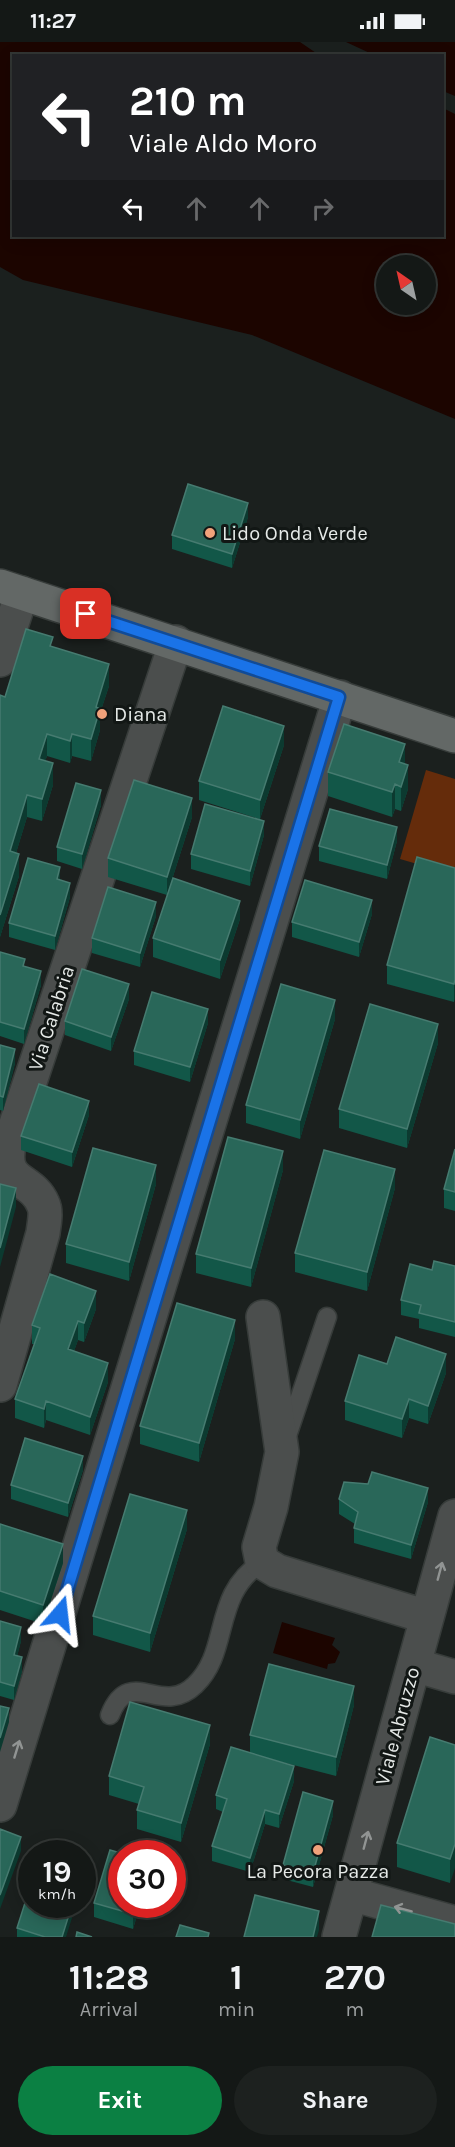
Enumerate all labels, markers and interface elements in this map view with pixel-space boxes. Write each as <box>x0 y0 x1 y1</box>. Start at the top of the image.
text: 11:27 <box>30 8 76 34</box>
text: 210 m <box>129 76 246 126</box>
icon: left <box>30 78 108 156</box>
text: Viale Aldo Moro <box>129 127 317 159</box>
icon: left <box>117 192 150 225</box>
icon: ahead <box>180 192 213 225</box>
icon: ahead <box>243 192 276 225</box>
icon: right <box>306 192 339 225</box>
north arrow <box>376 255 436 315</box>
map controls <box>376 255 436 315</box>
place label: Lido Onda Verde <box>222 522 368 545</box>
marker: Lido Onda Verde <box>203 526 217 540</box>
pin <box>60 588 111 639</box>
icon: arrive <box>69 597 102 630</box>
place label: Diana <box>114 703 167 726</box>
marker: Diana <box>95 707 109 721</box>
street label: Via Calabria <box>24 963 79 1073</box>
one-way arrow <box>435 1562 446 1581</box>
position arrow <box>28 1582 92 1646</box>
street label: Viale Abruzzo <box>371 1665 424 1788</box>
one-way arrow <box>13 1740 24 1759</box>
one-way arrow <box>361 1831 372 1850</box>
speed limit sign: 30 <box>108 1840 186 1918</box>
marker: La Pecora Pazza <box>311 1843 325 1857</box>
text: 19 <box>42 1854 71 1890</box>
place label: La Pecora Pazza <box>247 1860 389 1883</box>
text: km/h <box>38 1885 76 1903</box>
one-way arrow <box>394 1902 413 1914</box>
text: 11:28 <box>69 1956 149 1998</box>
text: 1 <box>230 1956 243 1998</box>
text: 270 <box>324 1956 386 1998</box>
text: Arrival <box>80 1998 138 2021</box>
text: min <box>218 1998 255 2021</box>
text: m <box>346 1998 364 2021</box>
button: Exit <box>18 2066 222 2135</box>
button: Share <box>234 2066 437 2135</box>

